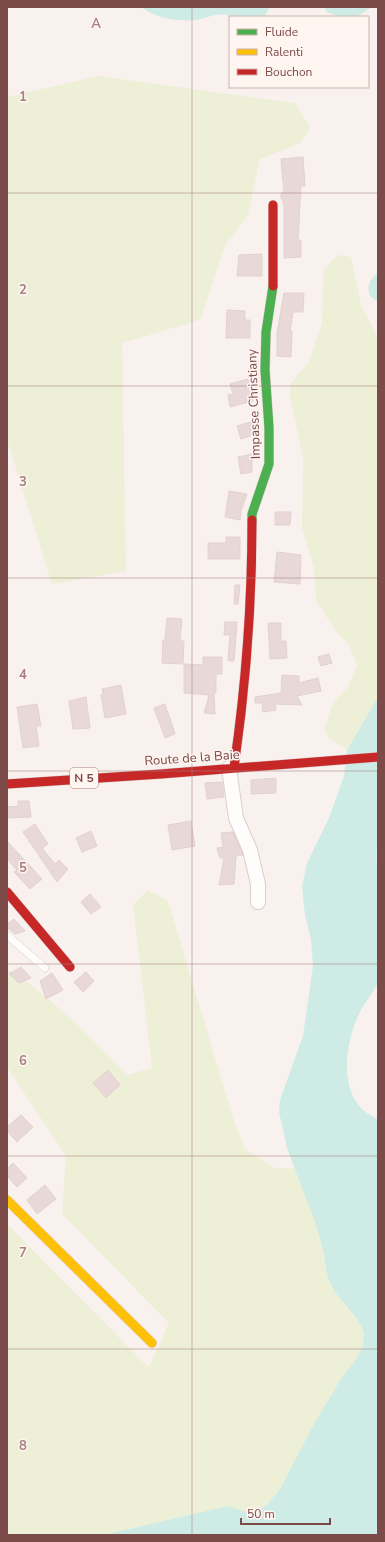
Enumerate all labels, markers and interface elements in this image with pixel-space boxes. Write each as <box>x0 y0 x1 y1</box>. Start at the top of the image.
text: A <box>91 15 101 33</box>
legend <box>229 16 369 88</box>
text: Fluide <box>265 24 298 40</box>
text: Ralenti <box>265 44 303 60</box>
text: Bouchon <box>265 64 312 80</box>
text: 1 <box>19 88 27 106</box>
text: 2 <box>19 281 27 299</box>
street label: Impasse Christiany <box>243 348 265 459</box>
text: 3 <box>19 473 27 491</box>
text: 4 <box>19 666 27 684</box>
street label: Route de la Baie <box>144 746 240 770</box>
road number: N 5 <box>70 768 98 788</box>
text: 5 <box>19 859 27 877</box>
text: 6 <box>19 1052 27 1070</box>
text: 7 <box>19 1244 27 1262</box>
text: 8 <box>19 1437 27 1455</box>
scale bar <box>241 1500 330 1526</box>
text: 50 m <box>247 1506 275 1522</box>

